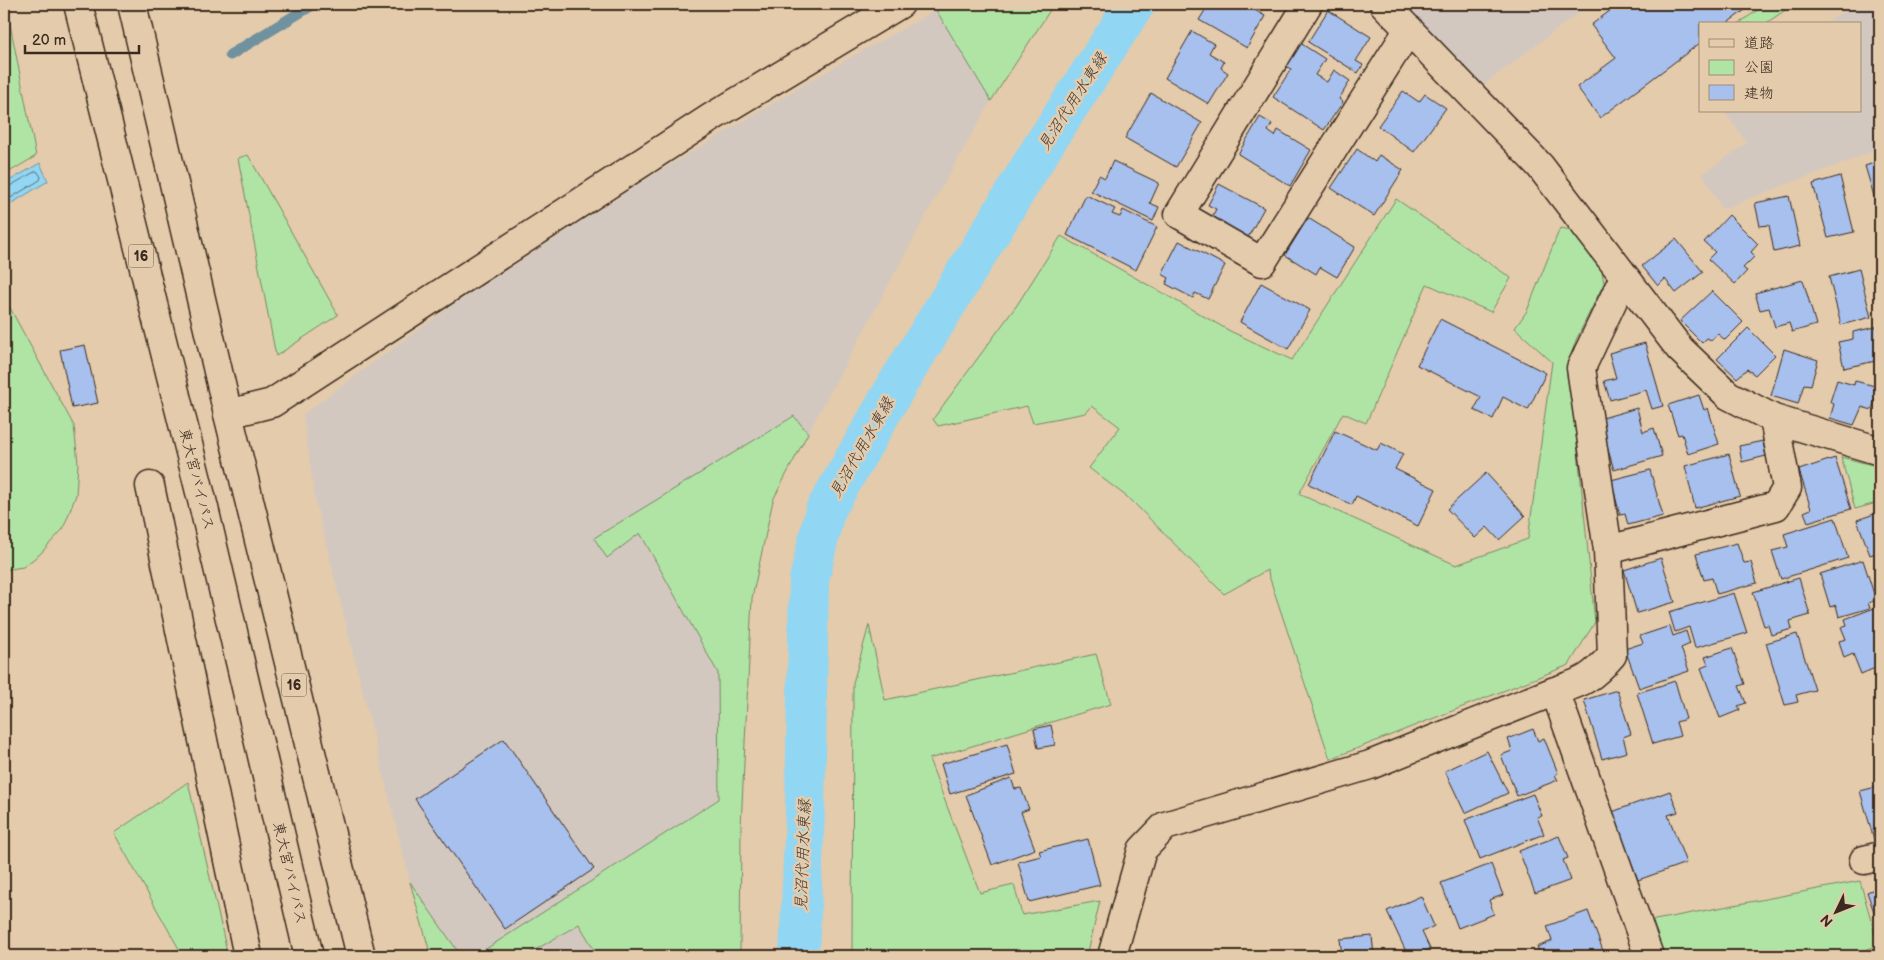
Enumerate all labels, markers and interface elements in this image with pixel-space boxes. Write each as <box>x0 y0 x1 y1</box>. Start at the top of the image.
scale bar <box>25 22 139 54</box>
legend <box>1699 22 1862 112</box>
text: 20 m <box>32 31 66 50</box>
text: 道路 <box>1744 34 1774 53</box>
water label: 見沼代用水東縁 <box>1035 48 1113 154</box>
text: 公園 <box>1744 58 1774 77</box>
text: 建物 <box>1744 84 1774 103</box>
road number: 16 <box>128 245 154 268</box>
water label: 見沼代用水東縁 <box>826 393 900 501</box>
street label: 東大宮バイパス <box>175 426 218 532</box>
road number: 16 <box>282 674 306 696</box>
water label: 見沼代用水東縁 <box>792 797 815 911</box>
street label: 東大宮バイパス <box>268 820 311 926</box>
north arrow <box>1812 888 1862 938</box>
text: N <box>1817 911 1837 930</box>

